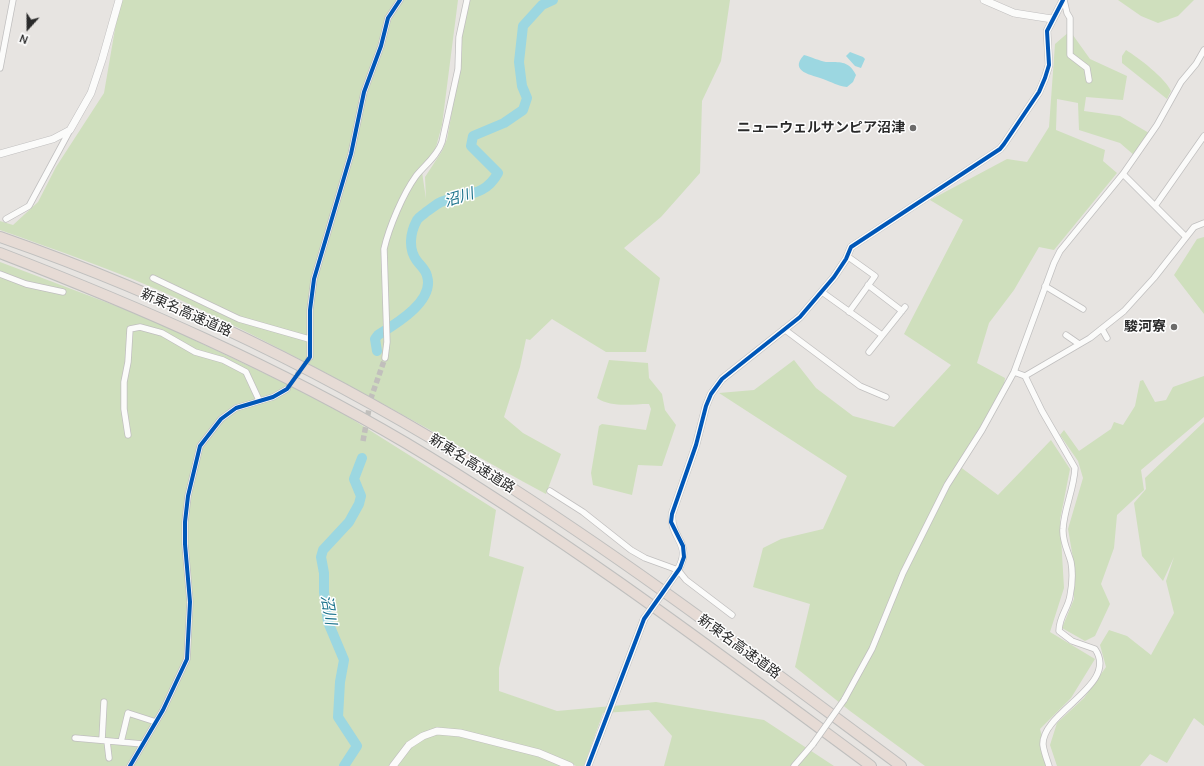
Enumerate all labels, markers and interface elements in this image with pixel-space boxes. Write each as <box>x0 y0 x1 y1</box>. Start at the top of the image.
north arrow <box>8 8 48 48</box>
text: N <box>17 31 30 48</box>
place label: ニューウェルサンピア沼津 <box>737 120 905 136</box>
marker: ニューウェルサンピア沼津 <box>908 123 918 133</box>
water label: 沼川 <box>442 185 476 211</box>
street label: 新東名高速道路 <box>138 285 234 341</box>
place label: 駿河寮 <box>1124 319 1166 335</box>
marker: 駿河寮 <box>1169 322 1179 332</box>
street label: 新東名高速道路 <box>426 431 518 497</box>
water label: 沼川 <box>317 594 339 626</box>
street label: 新東名高速道路 <box>694 611 784 683</box>

